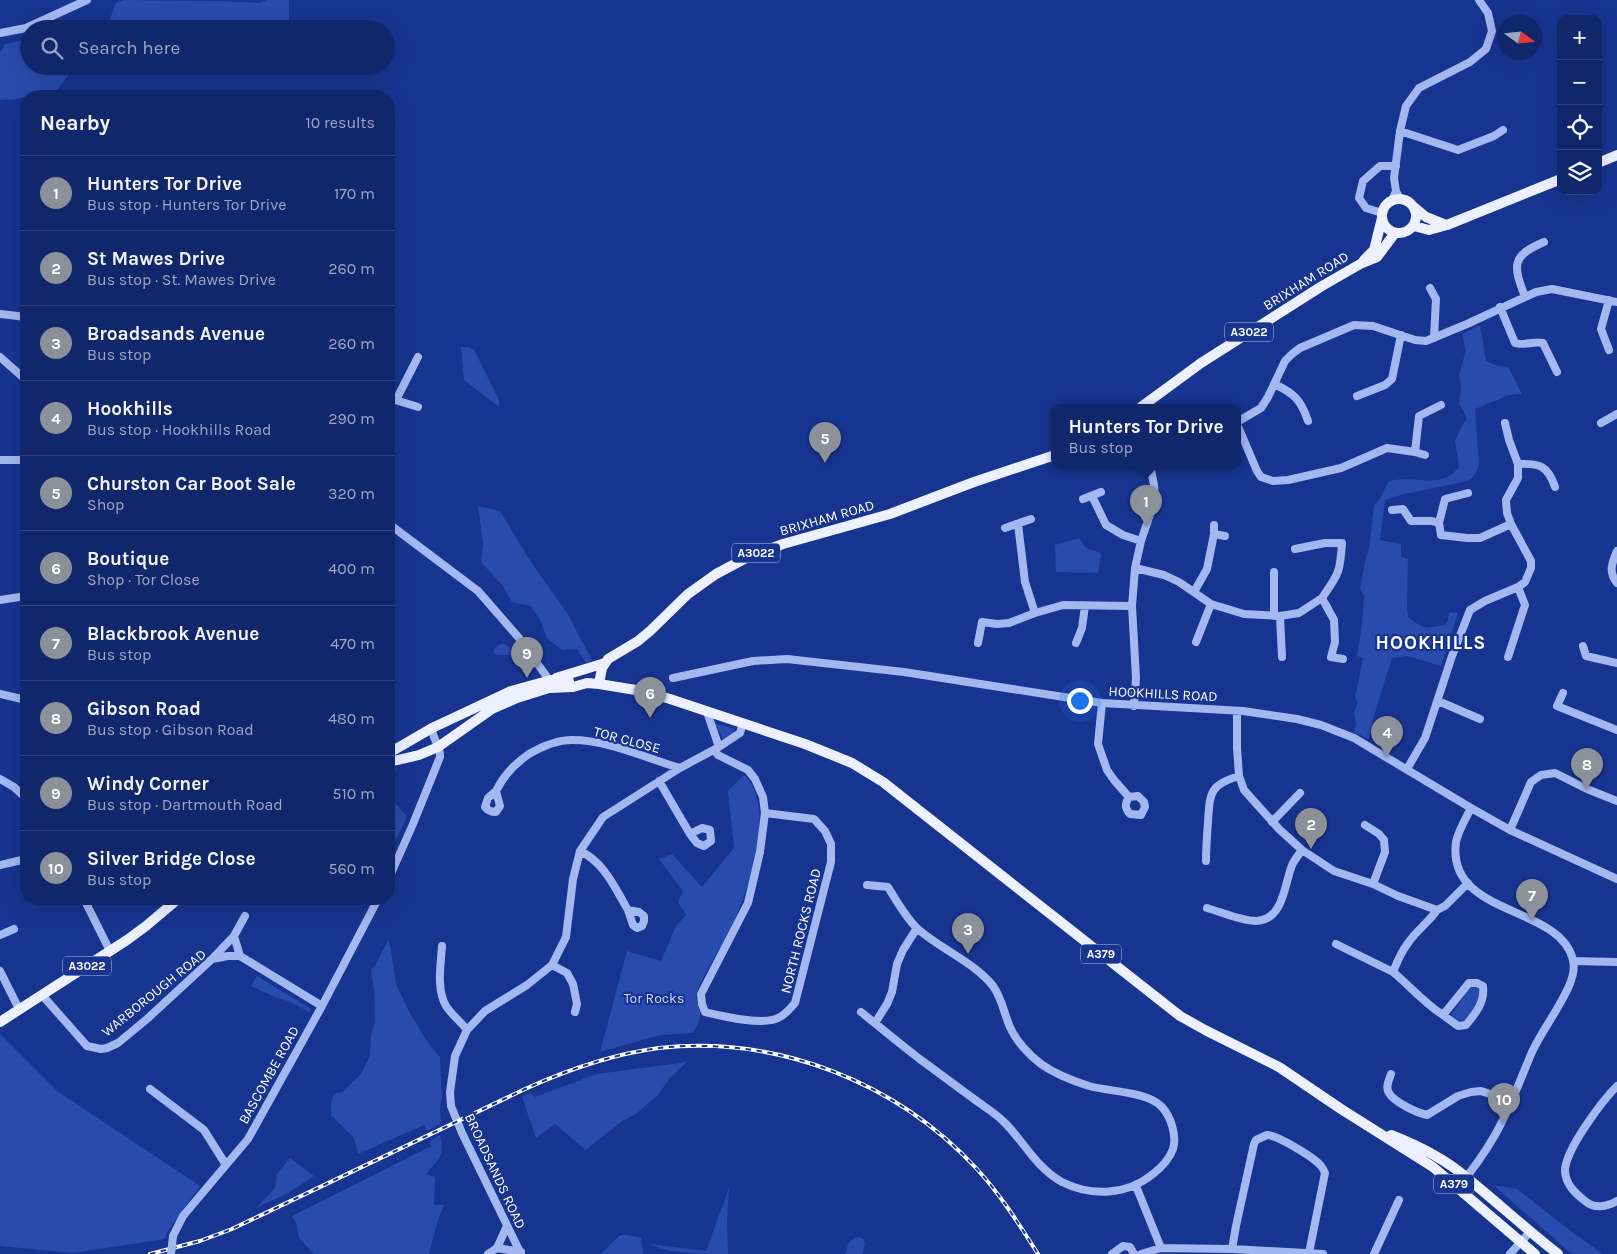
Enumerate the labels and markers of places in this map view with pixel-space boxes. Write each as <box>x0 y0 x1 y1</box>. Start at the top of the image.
pin: 5 <box>809 422 841 463</box>
pin: 1 <box>1130 485 1162 526</box>
pin: 9 <box>511 637 543 678</box>
pin: 6 <box>634 677 666 718</box>
pin: 4 <box>1371 716 1403 757</box>
pin: 8 <box>1571 748 1603 789</box>
pin: 2 <box>1295 808 1327 849</box>
pin: 7 <box>1516 879 1548 920</box>
pin: 3 <box>952 913 984 954</box>
pin: 10 <box>1488 1083 1520 1124</box>

